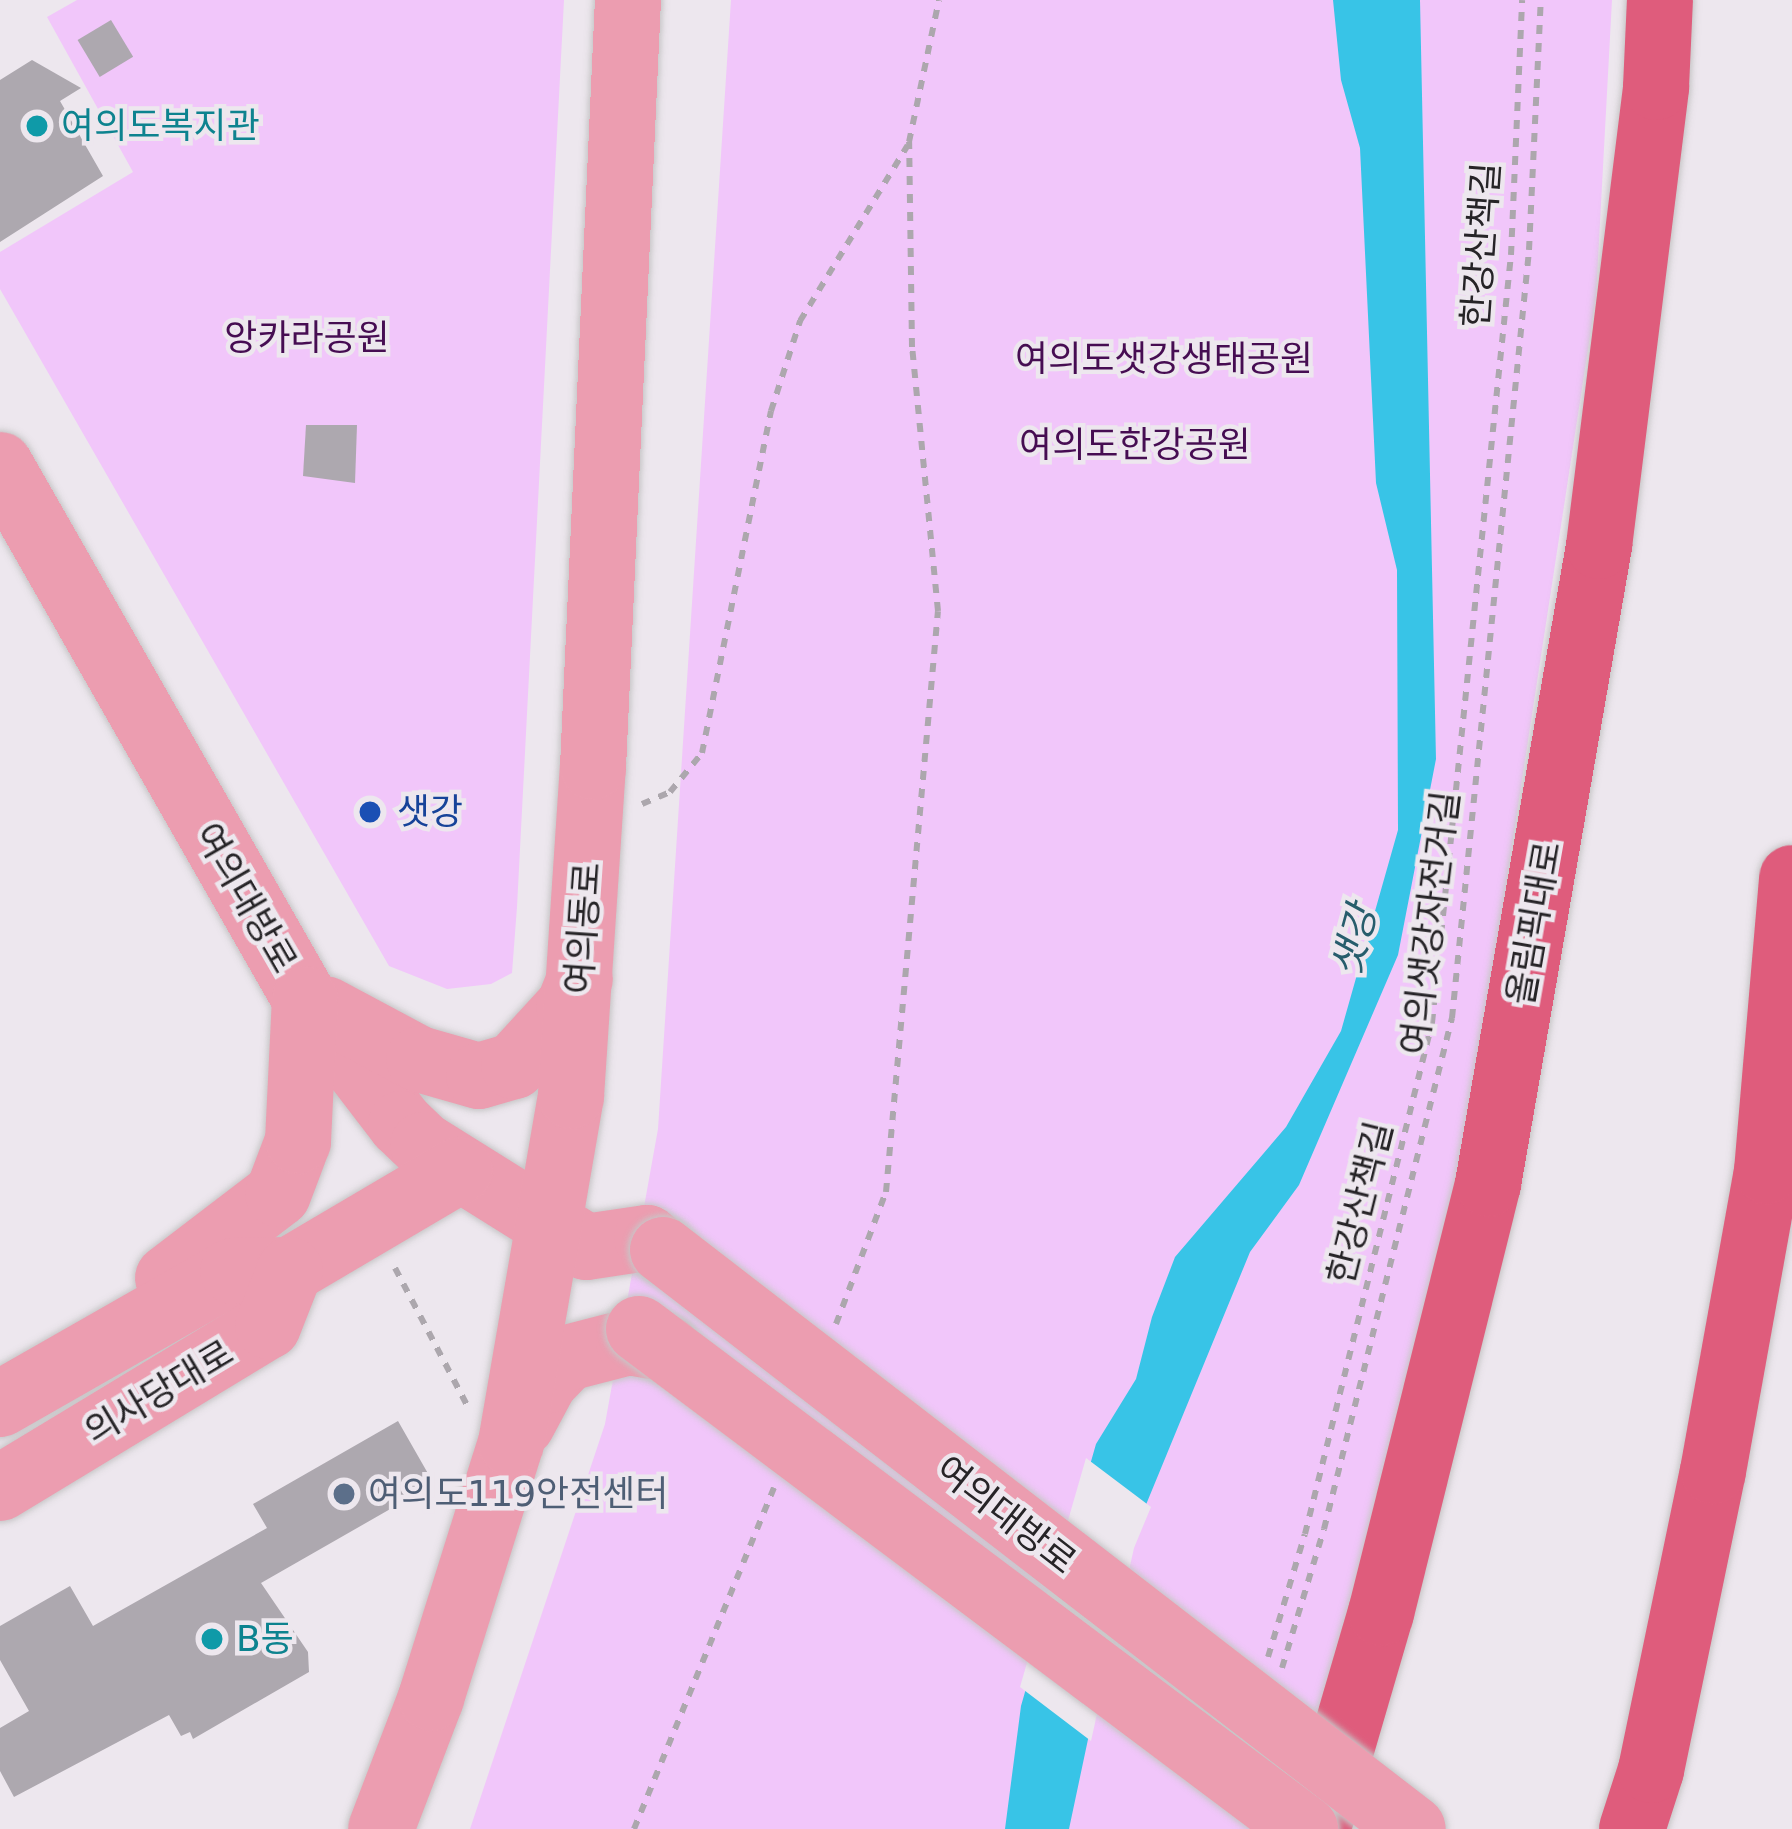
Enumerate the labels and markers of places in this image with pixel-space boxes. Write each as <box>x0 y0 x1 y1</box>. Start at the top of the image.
place label: 여의도복지관 <box>61 104 260 148</box>
marker: 여의도복지관 <box>24 113 50 139</box>
place label: 샛강 <box>397 790 463 834</box>
marker: 샛강 <box>354 796 386 828</box>
place label: 여의도119안전센터 <box>368 1472 669 1516</box>
marker: 여의도119안전센터 <box>331 1481 357 1507</box>
place label: B동 <box>236 1617 294 1661</box>
marker: B동 <box>199 1626 225 1652</box>

